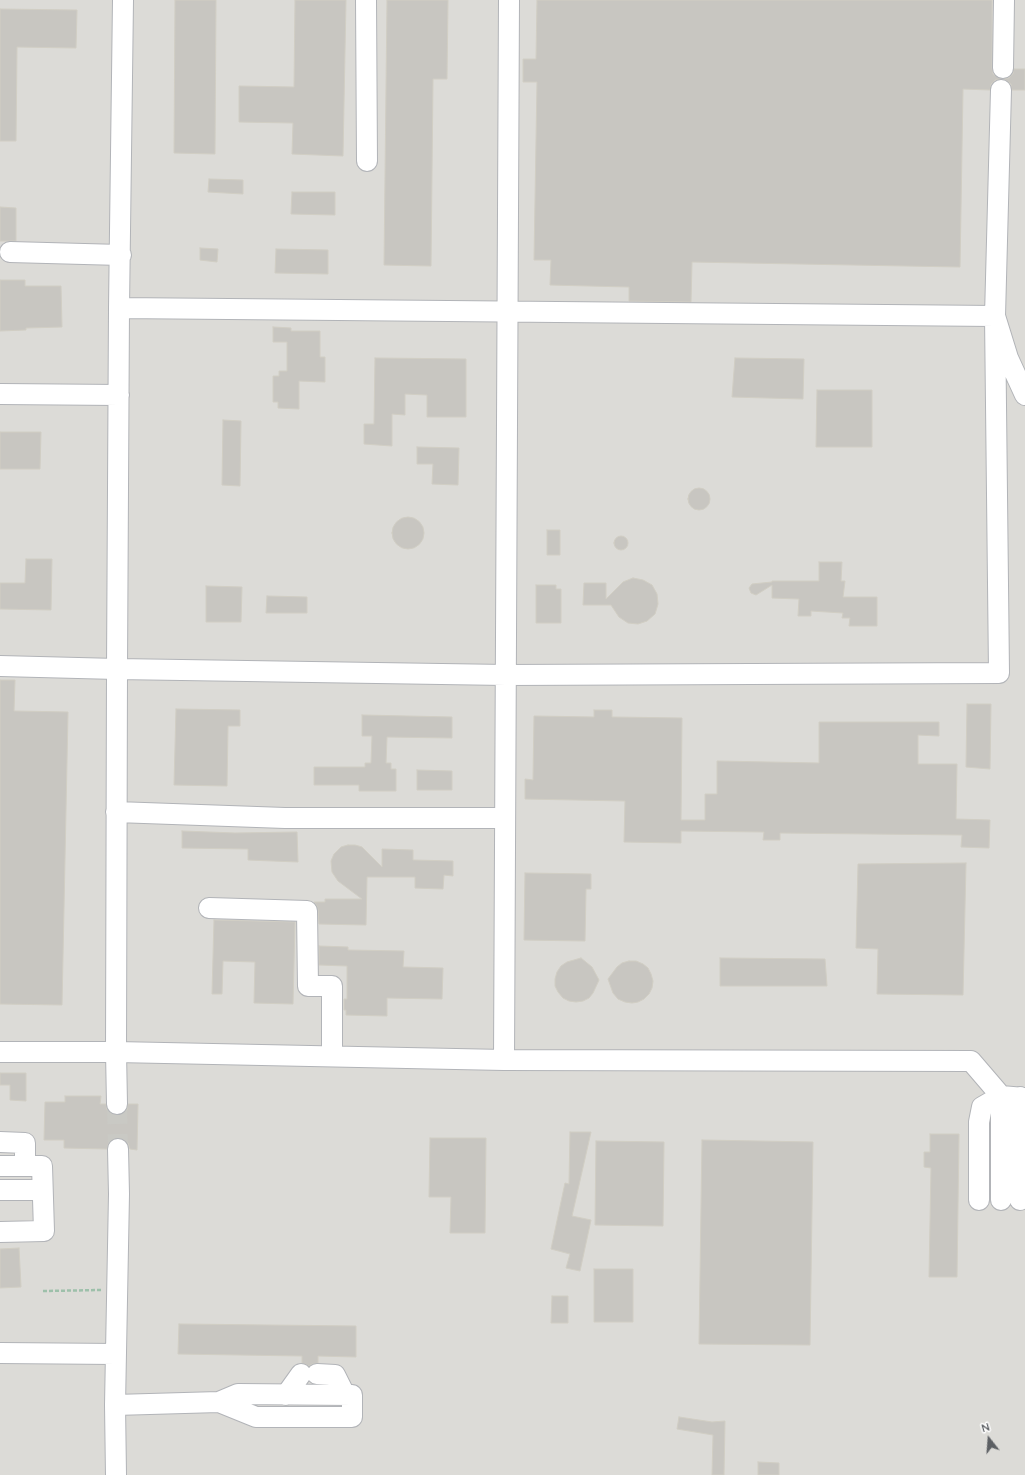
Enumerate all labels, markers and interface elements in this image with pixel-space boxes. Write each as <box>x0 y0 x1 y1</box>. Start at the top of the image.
north arrow <box>969 1419 1009 1459</box>
text: N <box>980 1420 991 1435</box>

